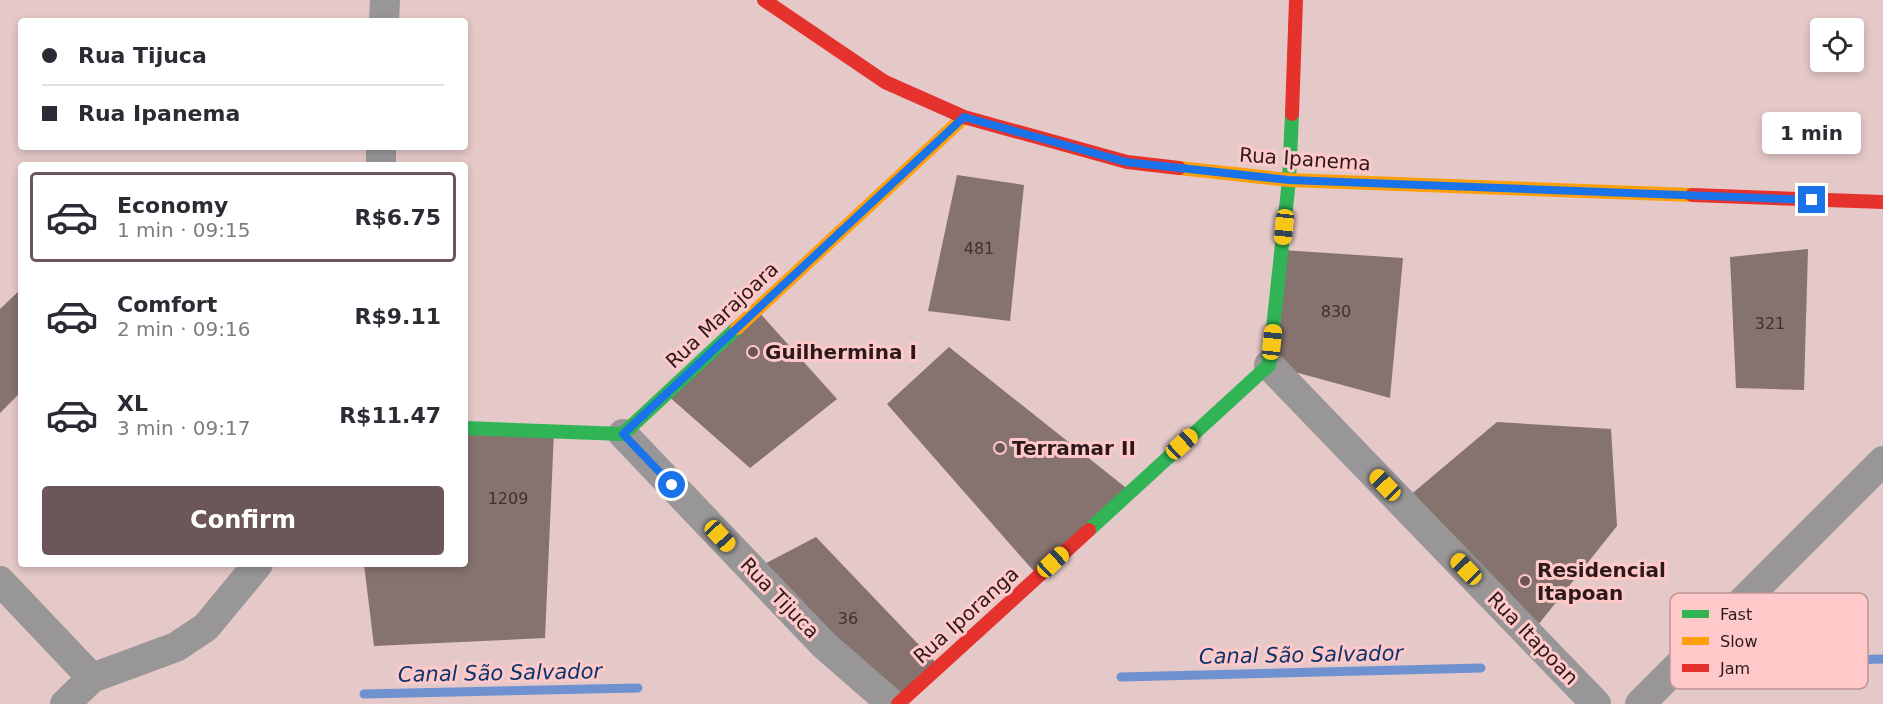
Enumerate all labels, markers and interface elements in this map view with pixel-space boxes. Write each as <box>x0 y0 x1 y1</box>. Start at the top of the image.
map controls <box>1810 18 1864 72</box>
button: locate <box>1810 18 1864 72</box>
text: Rua Tijuca <box>78 43 207 68</box>
text: Rua Ipanema <box>78 101 240 126</box>
callout: 1 min <box>1762 113 1862 155</box>
text: 1 min <box>1780 121 1843 145</box>
street label: Rua Ipanema <box>1238 142 1372 176</box>
route end <box>1798 186 1825 213</box>
icon: car <box>45 190 99 244</box>
text: Economy <box>117 193 228 218</box>
text: R$6.75 <box>354 205 441 230</box>
car <box>1273 208 1295 246</box>
text: 1 min · 09:15 <box>117 218 251 242</box>
house number: 481 <box>964 239 994 258</box>
street label: Rua Marajoara <box>661 257 783 373</box>
icon: car <box>45 289 99 343</box>
text: Comfort <box>117 292 217 317</box>
house number: 830 <box>1321 302 1351 321</box>
text: R$9.11 <box>354 304 441 329</box>
house number: 321 <box>1755 314 1785 333</box>
text: 2 min · 09:16 <box>117 317 251 341</box>
car <box>1261 323 1283 361</box>
place label: Guilhermina I <box>765 340 917 364</box>
marker: Guilhermina I <box>746 345 760 359</box>
icon: car <box>45 388 99 442</box>
text: XL <box>117 391 148 416</box>
text: R$11.47 <box>339 403 441 428</box>
text: 3 min · 09:17 <box>117 416 251 440</box>
car <box>1163 425 1201 463</box>
place label: Terramar II <box>1012 436 1136 460</box>
marker: Terramar II <box>993 441 1007 455</box>
car <box>1366 466 1404 504</box>
route start <box>658 471 685 498</box>
button: Confirm <box>42 486 444 555</box>
house number: 1209 <box>488 489 528 508</box>
car <box>701 517 739 555</box>
car <box>1034 543 1072 581</box>
car <box>1447 550 1485 588</box>
street label: Rua Tijuca <box>736 553 824 643</box>
place label: Residencial Itapoan <box>1537 558 1666 605</box>
street label: Rua Iporanga <box>908 562 1024 668</box>
marker: Residencial Itapoan <box>1518 574 1532 588</box>
street label: Rua Itapoan <box>1483 586 1583 690</box>
legend <box>1670 593 1868 689</box>
text: Fast <box>1720 605 1752 624</box>
house number: 36 <box>838 609 858 628</box>
text: Slow <box>1720 632 1757 651</box>
water label: Canal São Salvador <box>1199 641 1405 669</box>
water label: Canal São Salvador <box>398 659 604 687</box>
text: Jam <box>1719 659 1750 678</box>

